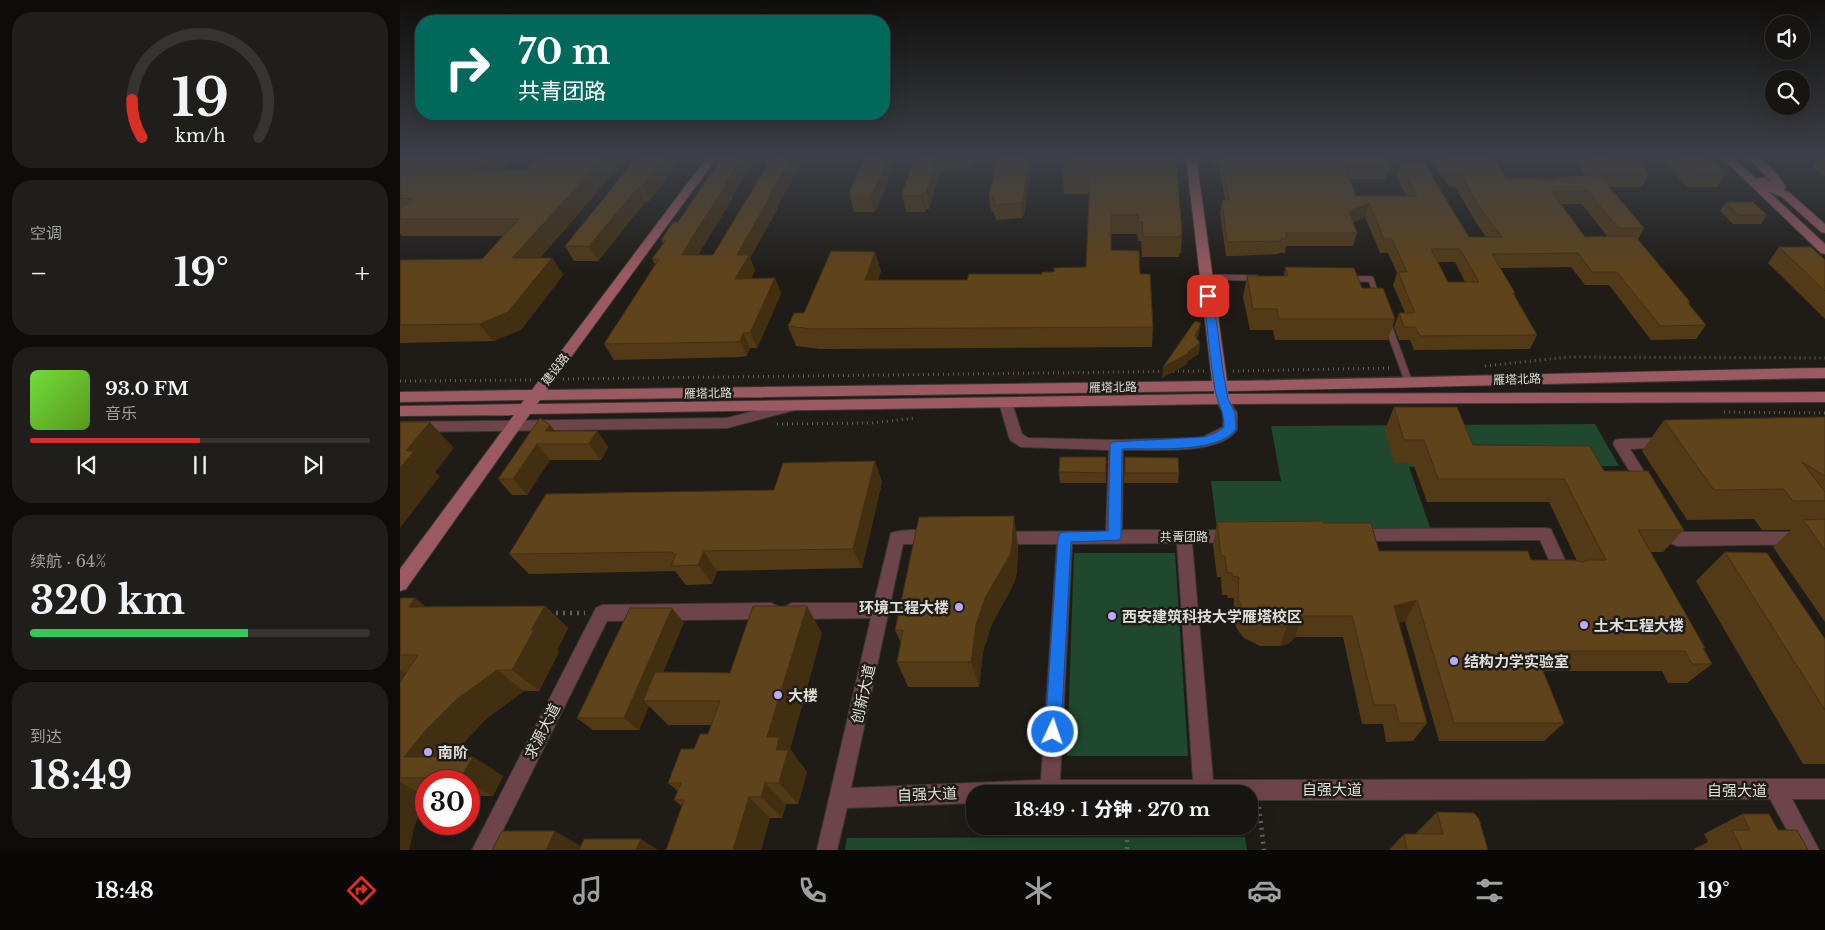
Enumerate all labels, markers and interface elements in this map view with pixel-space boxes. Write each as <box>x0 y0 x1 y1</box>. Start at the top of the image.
map controls <box>1765 15 1810 115</box>
button: sound <box>1765 15 1810 60</box>
text: 70 m <box>518 30 611 73</box>
icon: right <box>435 35 500 100</box>
text: 19 <box>171 66 229 130</box>
button: search <box>1765 70 1810 115</box>
text: 共青团路 <box>518 78 606 105</box>
text: km/h <box>175 125 225 147</box>
text: 空调 <box>30 223 62 243</box>
text: 19° <box>174 249 229 296</box>
text: − <box>30 256 48 291</box>
text: + <box>355 256 370 291</box>
pin <box>1187 275 1229 317</box>
icon: arrive <box>1194 282 1222 310</box>
street label: 建设路 <box>538 350 572 388</box>
street label: 雁塔北路 <box>1493 371 1541 387</box>
text: 93.0 FM <box>105 377 189 400</box>
street label: 雁塔北路 <box>1089 379 1137 395</box>
street label: 雁塔北路 <box>684 385 732 401</box>
text: 音乐 <box>105 403 137 423</box>
icon: previous <box>73 451 101 479</box>
icon: pause <box>186 451 214 479</box>
icon: next <box>299 451 327 479</box>
street label: 共青团路 <box>1160 529 1208 544</box>
text: 续航 · 64% <box>30 551 106 571</box>
text: 320 km <box>30 577 185 624</box>
place label: 环境工程大楼 <box>859 598 949 617</box>
marker: 环境工程大楼 <box>953 601 965 613</box>
place label: 西安建筑科技大学雁塔校区 <box>1122 607 1302 626</box>
marker: 西安建筑科技大学雁塔校区 <box>1106 610 1118 622</box>
place label: 土木工程大楼 <box>1594 616 1684 635</box>
marker: 土木工程大楼 <box>1578 619 1590 631</box>
place label: 结构力学实验室 <box>1464 652 1569 671</box>
marker: 结构力学实验室 <box>1448 655 1460 667</box>
street label: 创新大道 <box>847 663 879 725</box>
place label: 大楼 <box>788 686 818 705</box>
marker: 大楼 <box>772 689 784 701</box>
street label: 求源大道 <box>520 700 564 762</box>
position arrow <box>1026 705 1078 757</box>
text: 到达 <box>30 726 62 746</box>
place label: 南阶 <box>438 743 468 762</box>
marker: 南阶 <box>422 746 434 758</box>
text: 18:49 <box>30 752 132 799</box>
speed limit sign: 30 <box>415 770 480 835</box>
street label: 自强大道 <box>1302 780 1362 799</box>
street label: 自强大道 <box>1707 781 1767 800</box>
street label: 自强大道 <box>897 783 957 805</box>
text: 18:49 · 1 分钟 · 270 m <box>1014 798 1210 821</box>
icon: directions <box>344 873 379 908</box>
icon: music <box>570 873 605 908</box>
icon: phone <box>795 873 830 908</box>
icon: climate <box>1021 873 1056 908</box>
icon: car <box>1247 873 1282 908</box>
icon: filters <box>1472 873 1507 908</box>
text: 18:48 <box>95 877 154 904</box>
text: 19° <box>1698 877 1730 904</box>

